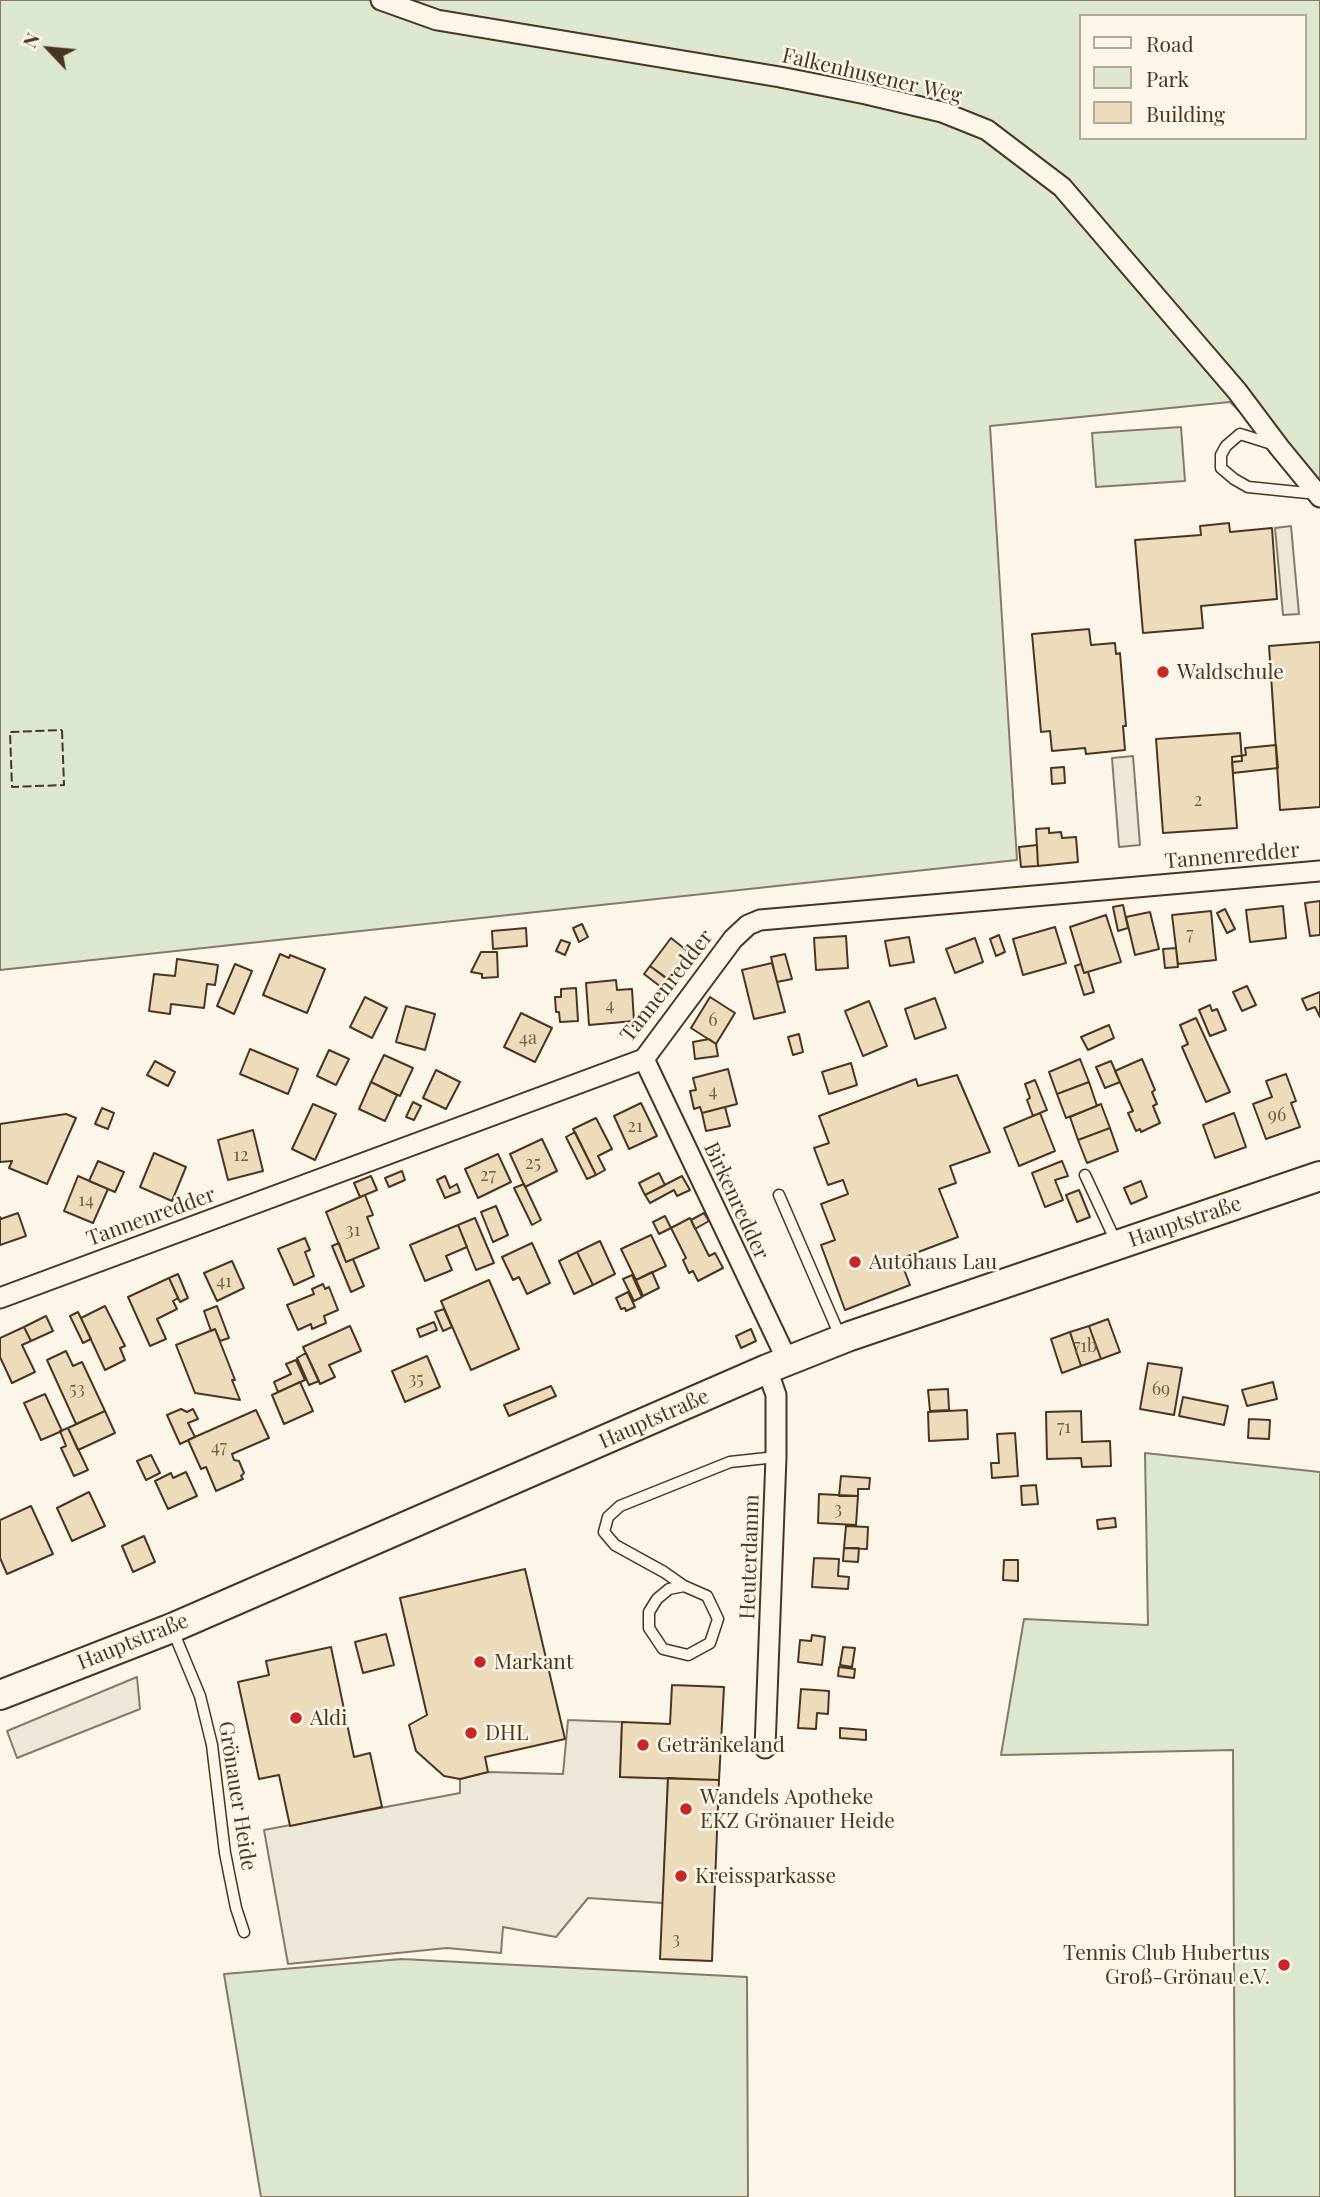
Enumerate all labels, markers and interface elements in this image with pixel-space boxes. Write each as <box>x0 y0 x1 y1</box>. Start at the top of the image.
north arrow <box>14 14 84 84</box>
legend <box>1078 14 1306 140</box>
text: N <box>15 28 45 52</box>
text: Road <box>1146 29 1194 57</box>
street label: Falkenhusener Weg <box>780 43 964 109</box>
text: Park <box>1146 64 1189 92</box>
text: Building <box>1146 99 1225 127</box>
place label: Waldschule <box>1177 659 1284 685</box>
marker: Waldschule <box>1155 664 1171 680</box>
house number: 2 <box>1194 789 1202 811</box>
street label: Tannenredder <box>1163 838 1301 874</box>
house number: 7 <box>1186 923 1194 945</box>
street label: Tannenredder <box>615 925 719 1047</box>
house number: 4 <box>606 994 614 1016</box>
house number: 6 <box>708 1009 718 1031</box>
house number: 4a <box>519 1027 537 1049</box>
house number: 4 <box>709 1080 717 1102</box>
house number: 96 <box>1268 1104 1286 1126</box>
house number: 21 <box>627 1115 643 1137</box>
street label: Birkenredder <box>698 1139 774 1263</box>
house number: 12 <box>233 1144 249 1166</box>
house number: 25 <box>525 1152 541 1174</box>
house number: 27 <box>480 1164 496 1186</box>
street label: Tannenredder <box>83 1182 219 1252</box>
house number: 14 <box>78 1189 94 1211</box>
street label: Hauptstraße <box>1125 1191 1245 1253</box>
house number: 31 <box>346 1219 360 1241</box>
place label: Autohaus Lau <box>869 1249 997 1275</box>
marker: Autohaus Lau <box>847 1254 863 1270</box>
house number: 41 <box>216 1270 232 1292</box>
house number: 71b <box>1073 1335 1097 1357</box>
house number: 35 <box>408 1368 424 1390</box>
house number: 53 <box>69 1378 85 1400</box>
house number: 69 <box>1152 1378 1170 1400</box>
street label: Hauptstraße <box>595 1384 713 1454</box>
house number: 71 <box>1057 1416 1071 1438</box>
house number: 47 <box>211 1436 227 1458</box>
street label: Heuterdamm <box>735 1494 765 1620</box>
house number: 3 <box>834 1498 842 1520</box>
street label: Hauptstraße <box>74 1608 192 1676</box>
place label: Markant <box>494 1649 573 1675</box>
marker: Markant <box>472 1654 488 1670</box>
place label: Aldi <box>310 1705 347 1731</box>
marker: Aldi <box>288 1710 304 1726</box>
street label: Grönauer Heide <box>213 1720 261 1872</box>
place label: DHL <box>485 1720 528 1746</box>
marker: DHL <box>463 1725 479 1741</box>
place label: Getränkeland <box>657 1732 785 1758</box>
marker: Getränkeland <box>635 1737 651 1753</box>
place label: Wandels Apotheke EKZ Grönauer Heide <box>700 1784 895 1834</box>
marker: Wandels Apotheke EKZ Grönauer Heide <box>678 1801 694 1817</box>
place label: Kreissparkasse <box>695 1863 836 1889</box>
marker: Kreissparkasse <box>673 1868 689 1884</box>
house number: 3 <box>672 1928 680 1950</box>
place label: Tennis Club Hubertus Groß-Grönau e.V. <box>1063 1940 1270 1990</box>
marker: Tennis Club Hubertus Groß-Grönau e.V. <box>1276 1957 1292 1973</box>

